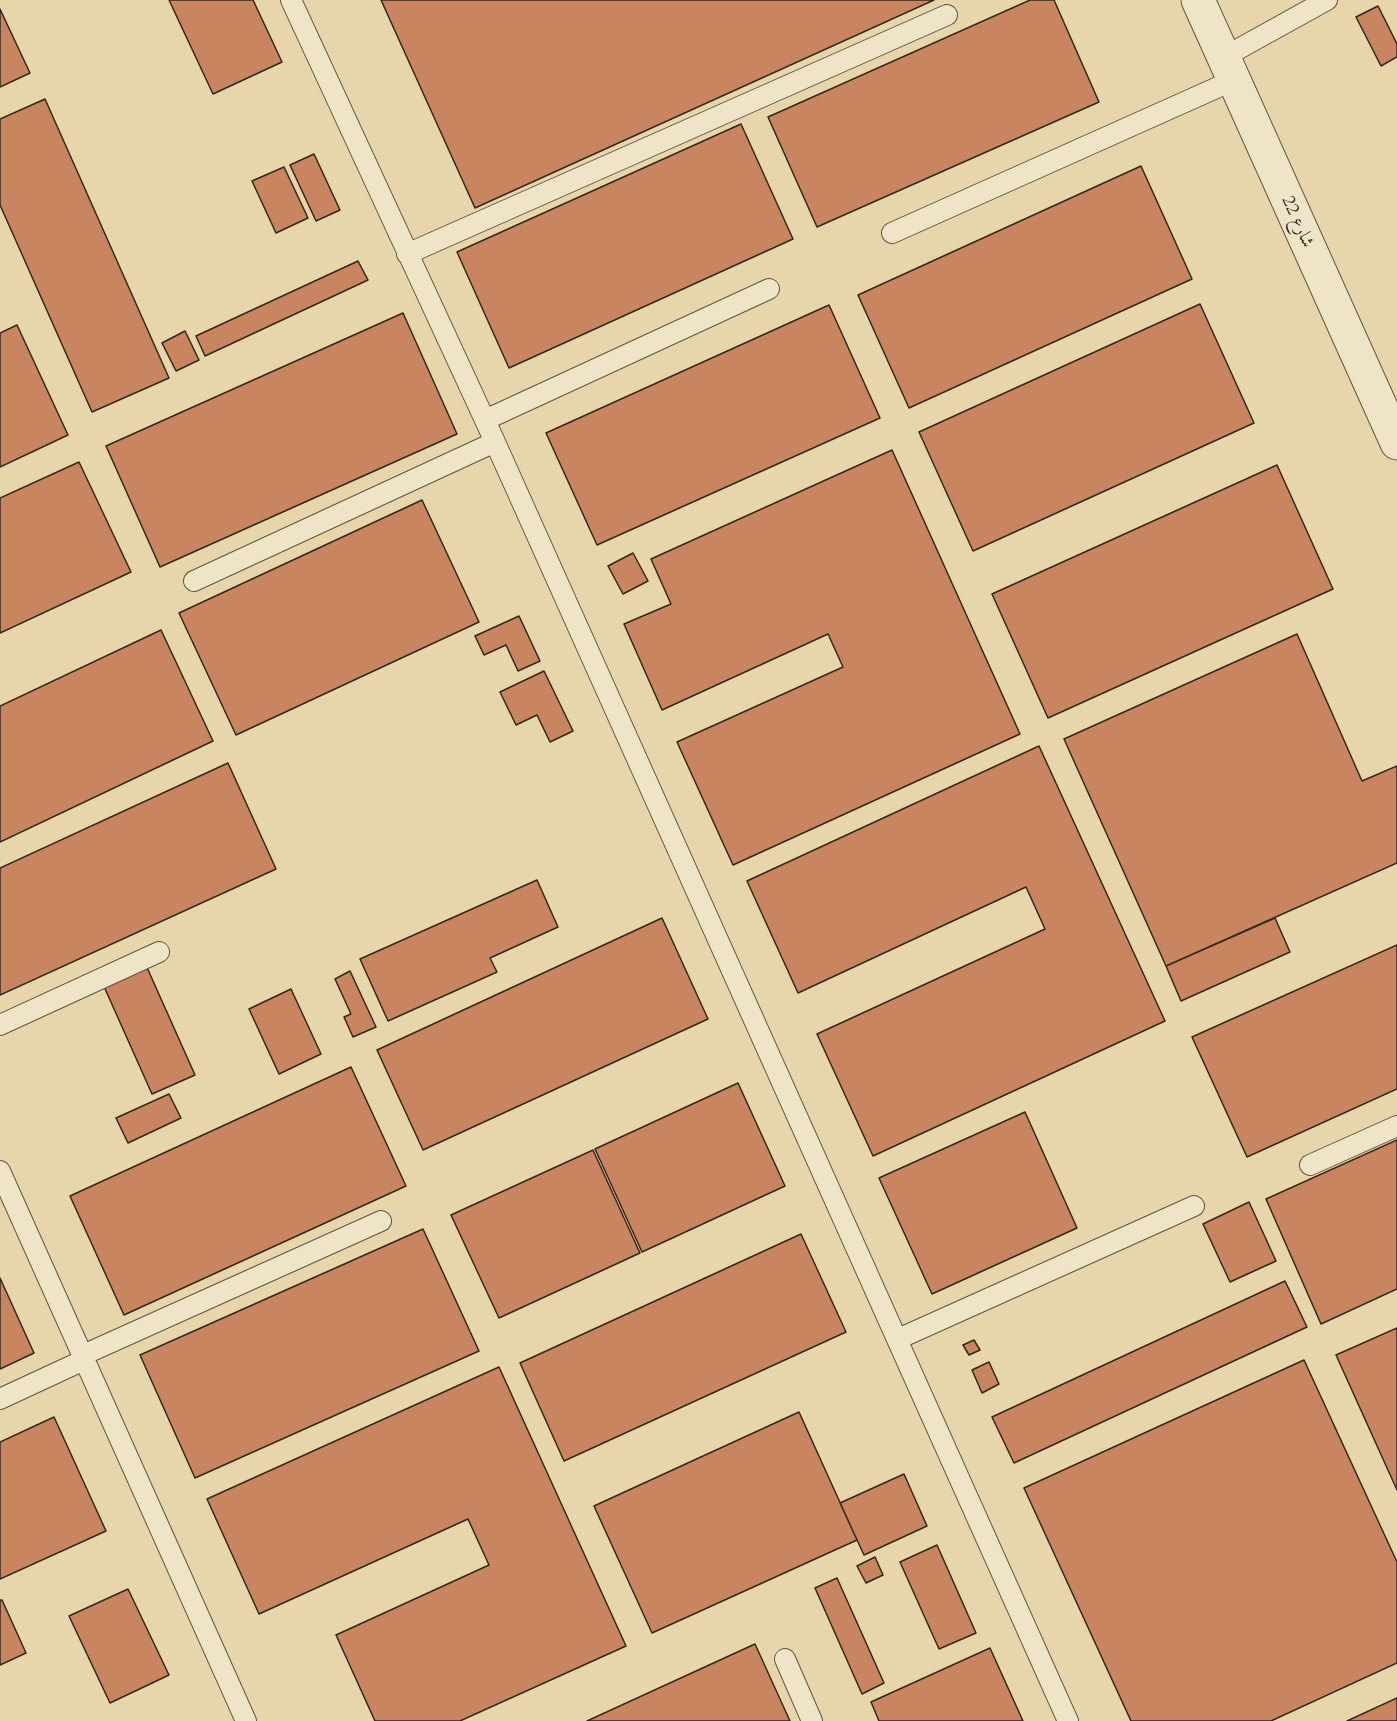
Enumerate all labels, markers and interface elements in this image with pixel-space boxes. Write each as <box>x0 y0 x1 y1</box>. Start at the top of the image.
street label: شارع 22 <box>1276 193 1318 251</box>

